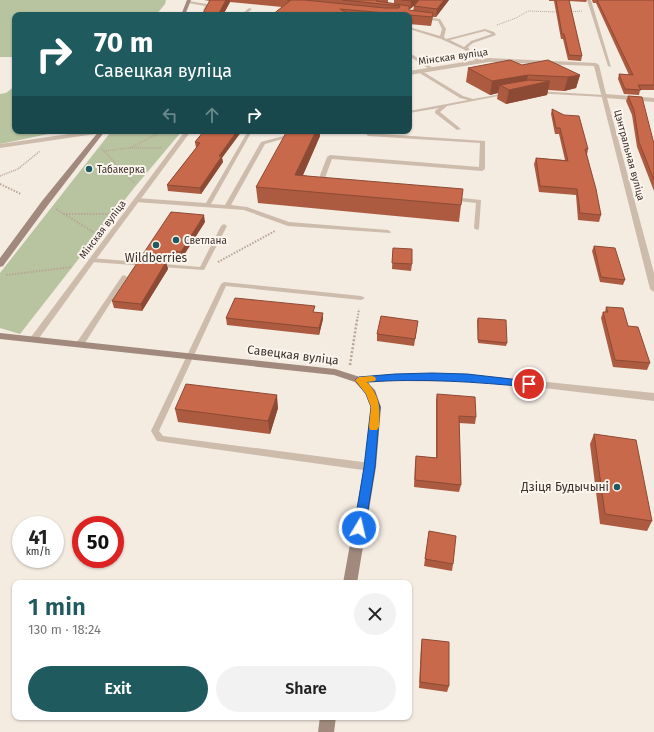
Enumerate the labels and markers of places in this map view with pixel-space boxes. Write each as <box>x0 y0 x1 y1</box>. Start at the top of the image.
marker: Табакерка <box>84 164 94 174</box>
place label: Табакерка <box>97 164 145 176</box>
marker: Светлана <box>171 235 181 245</box>
place label: Светлана <box>184 235 227 247</box>
marker: Wildberries <box>151 240 161 250</box>
place label: Wildberries <box>125 251 188 265</box>
pin <box>512 367 546 401</box>
place label: Дзіця Будычыні <box>520 480 609 494</box>
marker: Дзіця Будычыні <box>612 482 622 492</box>

